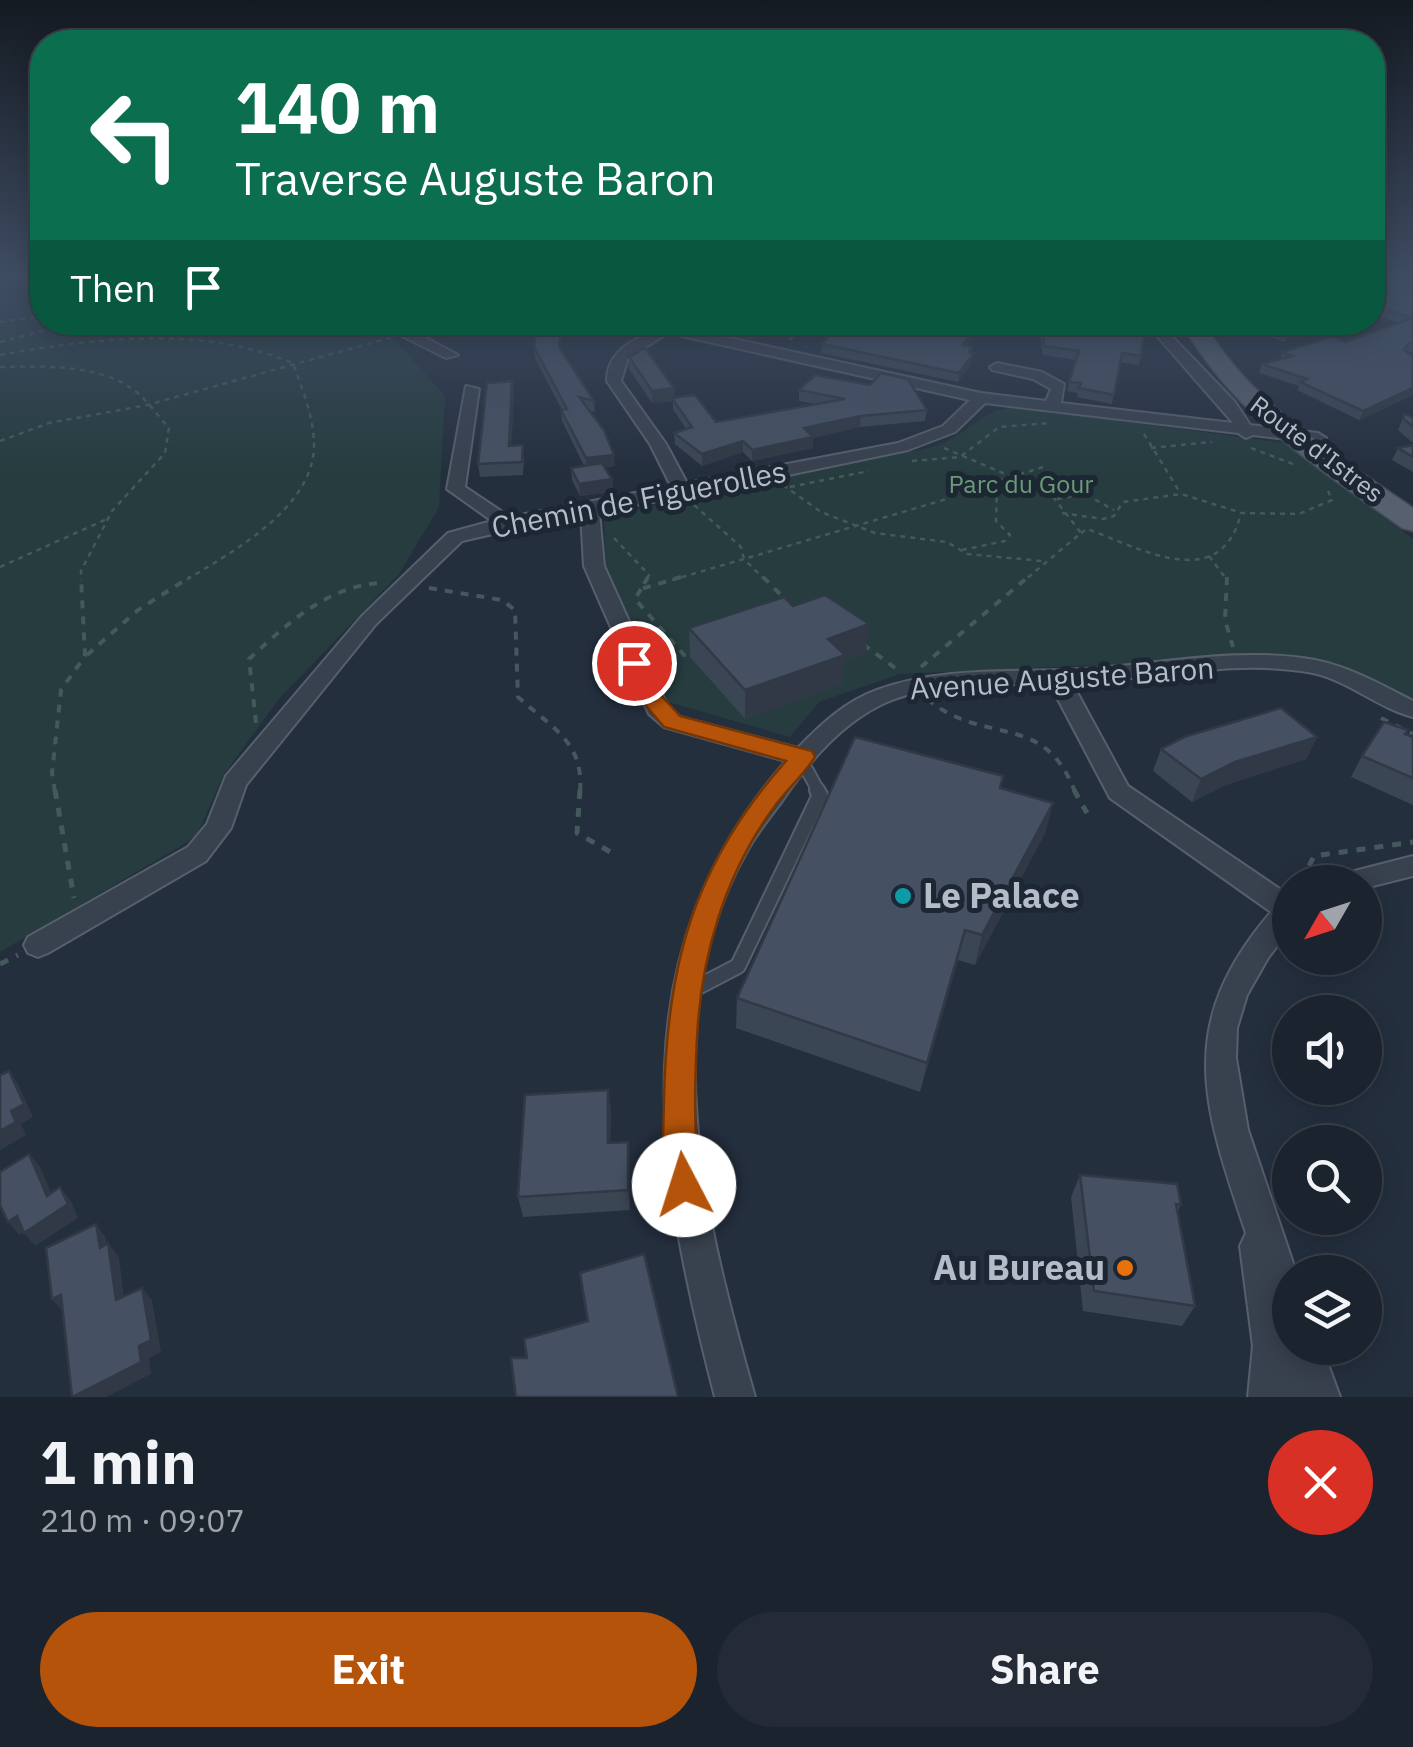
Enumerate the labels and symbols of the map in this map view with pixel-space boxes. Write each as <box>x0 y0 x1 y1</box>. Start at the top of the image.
street label: Route d'Istres <box>1244 388 1390 509</box>
street label: Chemin de Figuerolles <box>488 451 789 546</box>
park label: Parc du Gour <box>948 467 1094 500</box>
pin <box>592 621 677 706</box>
street label: Avenue Auguste Baron <box>908 647 1215 708</box>
north arrow <box>1272 865 1382 975</box>
place label: Le Palace <box>923 872 1080 918</box>
marker: Le Palace <box>892 885 914 907</box>
position arrow <box>632 1133 736 1237</box>
place label: Au Bureau <box>933 1244 1105 1290</box>
marker: Au Bureau <box>1114 1257 1136 1279</box>

